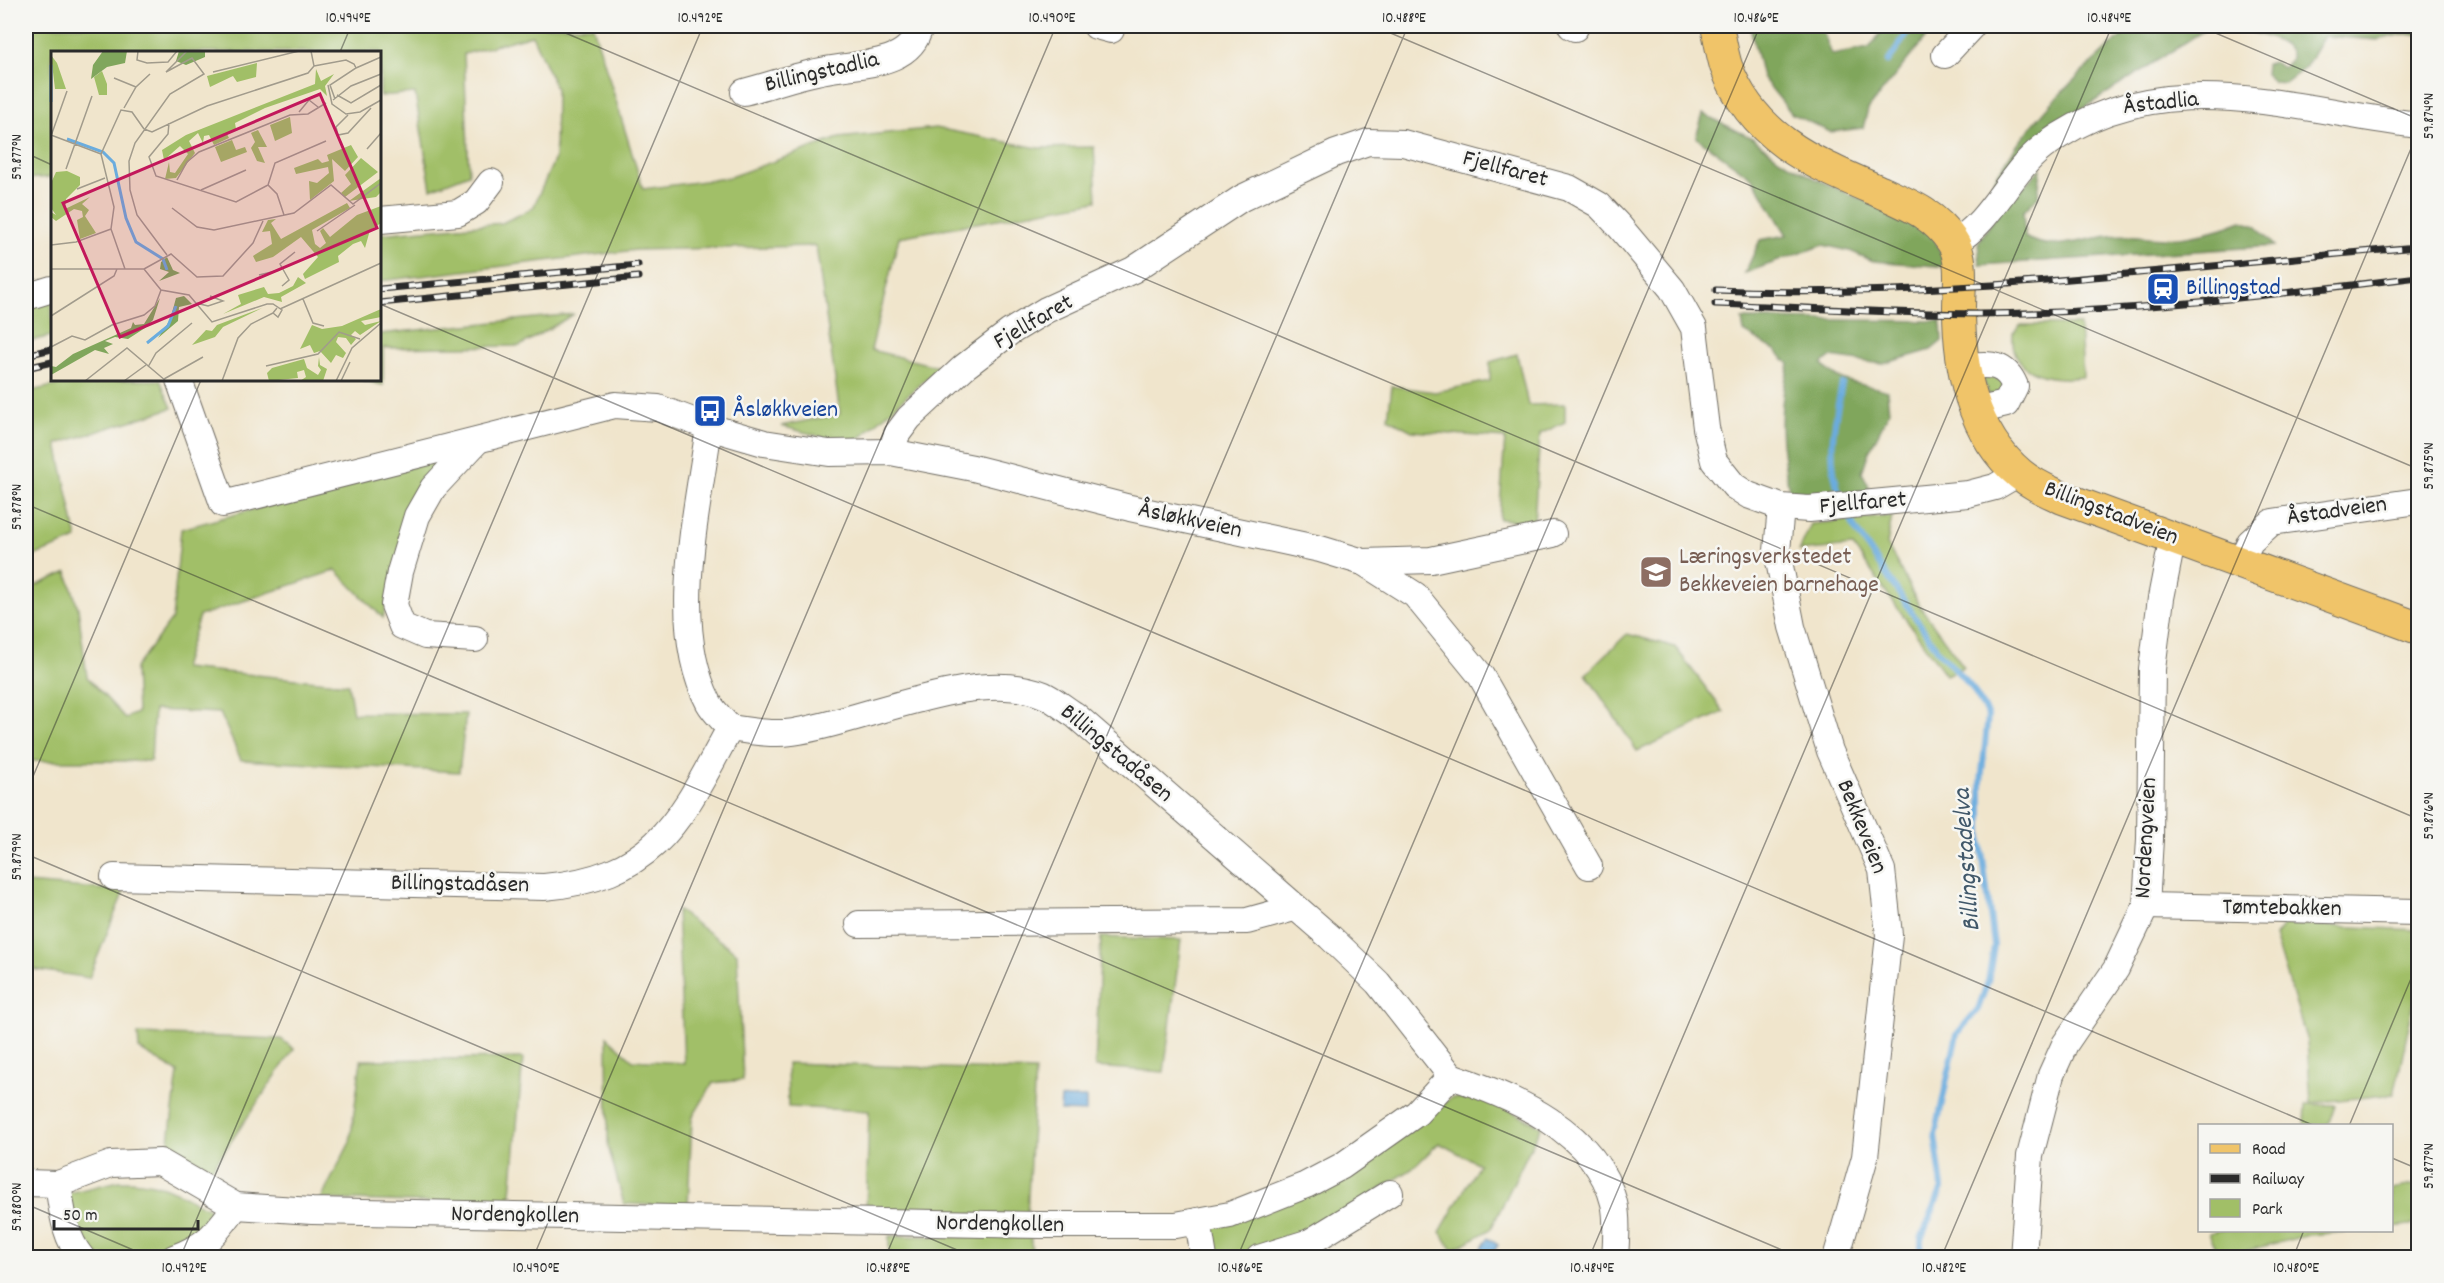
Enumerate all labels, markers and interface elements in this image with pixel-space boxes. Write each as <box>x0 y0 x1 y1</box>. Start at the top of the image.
text: 10.494°E <box>326 8 371 30</box>
text: 10.492°E <box>677 8 723 30</box>
text: 10.490°E <box>1029 8 1076 30</box>
text: 10.488°E <box>1382 8 1426 30</box>
text: 10.486°E <box>1733 8 1779 30</box>
text: 10.484°E <box>2087 8 2131 30</box>
street label: Billingstadlia <box>762 43 883 103</box>
inset map <box>51 51 381 381</box>
street label: Åstadlia <box>2122 83 2201 125</box>
text: 59.874°N <box>2419 93 2441 139</box>
text: 59.877°N <box>7 134 29 180</box>
street label: Fjellfaret <box>1459 142 1552 198</box>
station icon: Billingstad <box>2145 271 2181 307</box>
place label: Billingstad <box>2186 272 2281 306</box>
street label: Fjellfaret <box>988 286 1080 359</box>
bus stop icon: Åsløkkveien <box>692 393 728 429</box>
place label: Åsløkkveien <box>733 394 838 428</box>
text: 59.875°N <box>2419 442 2441 490</box>
street label: Billingstadveien <box>2039 473 2183 555</box>
street label: Fjellfaret <box>1818 483 1908 525</box>
text: 59.878°N <box>7 484 29 530</box>
street label: Åstadveien <box>2285 488 2389 536</box>
street label: Åsløkkveien <box>1135 493 1245 549</box>
place label: Læringsverkstedet Bekkeveien barnehage <box>1679 541 1879 603</box>
school or university icon: Læringsverkstedet Bekkeveien barnehage <box>1638 554 1674 590</box>
street label: Billingstadåsen <box>1052 696 1180 812</box>
street label: Bekkeveien <box>1827 775 1895 879</box>
street label: Nordengveien <box>2127 776 2167 900</box>
water label: Billingstadelva <box>1944 785 1991 933</box>
text: 59.876°N <box>2419 792 2441 840</box>
text: 59.879°N <box>7 833 29 881</box>
street label: Billingstadåsen <box>391 867 529 903</box>
street label: Tømtebakken <box>2222 891 2342 927</box>
legend <box>2198 1124 2393 1232</box>
text: Road <box>2252 1138 2286 1163</box>
text: 59.877°N <box>2419 1143 2441 1189</box>
text: Railway <box>2252 1168 2305 1193</box>
text: 59.880°N <box>7 1183 29 1231</box>
scale bar <box>54 1193 198 1231</box>
street label: Nordengkollen <box>450 1198 580 1234</box>
text: Park <box>2252 1198 2283 1223</box>
text: 50 m <box>63 1204 98 1229</box>
street label: Nordengkollen <box>935 1207 1065 1243</box>
text: 10.492°E <box>161 1258 207 1280</box>
text: 10.490°E <box>513 1258 560 1280</box>
text: 10.488°E <box>866 1258 910 1280</box>
text: 10.486°E <box>1217 1258 1263 1280</box>
text: 10.484°E <box>1570 1258 1614 1280</box>
text: 10.482°E <box>1922 1258 1966 1280</box>
text: 10.480°E <box>2273 1258 2319 1280</box>

